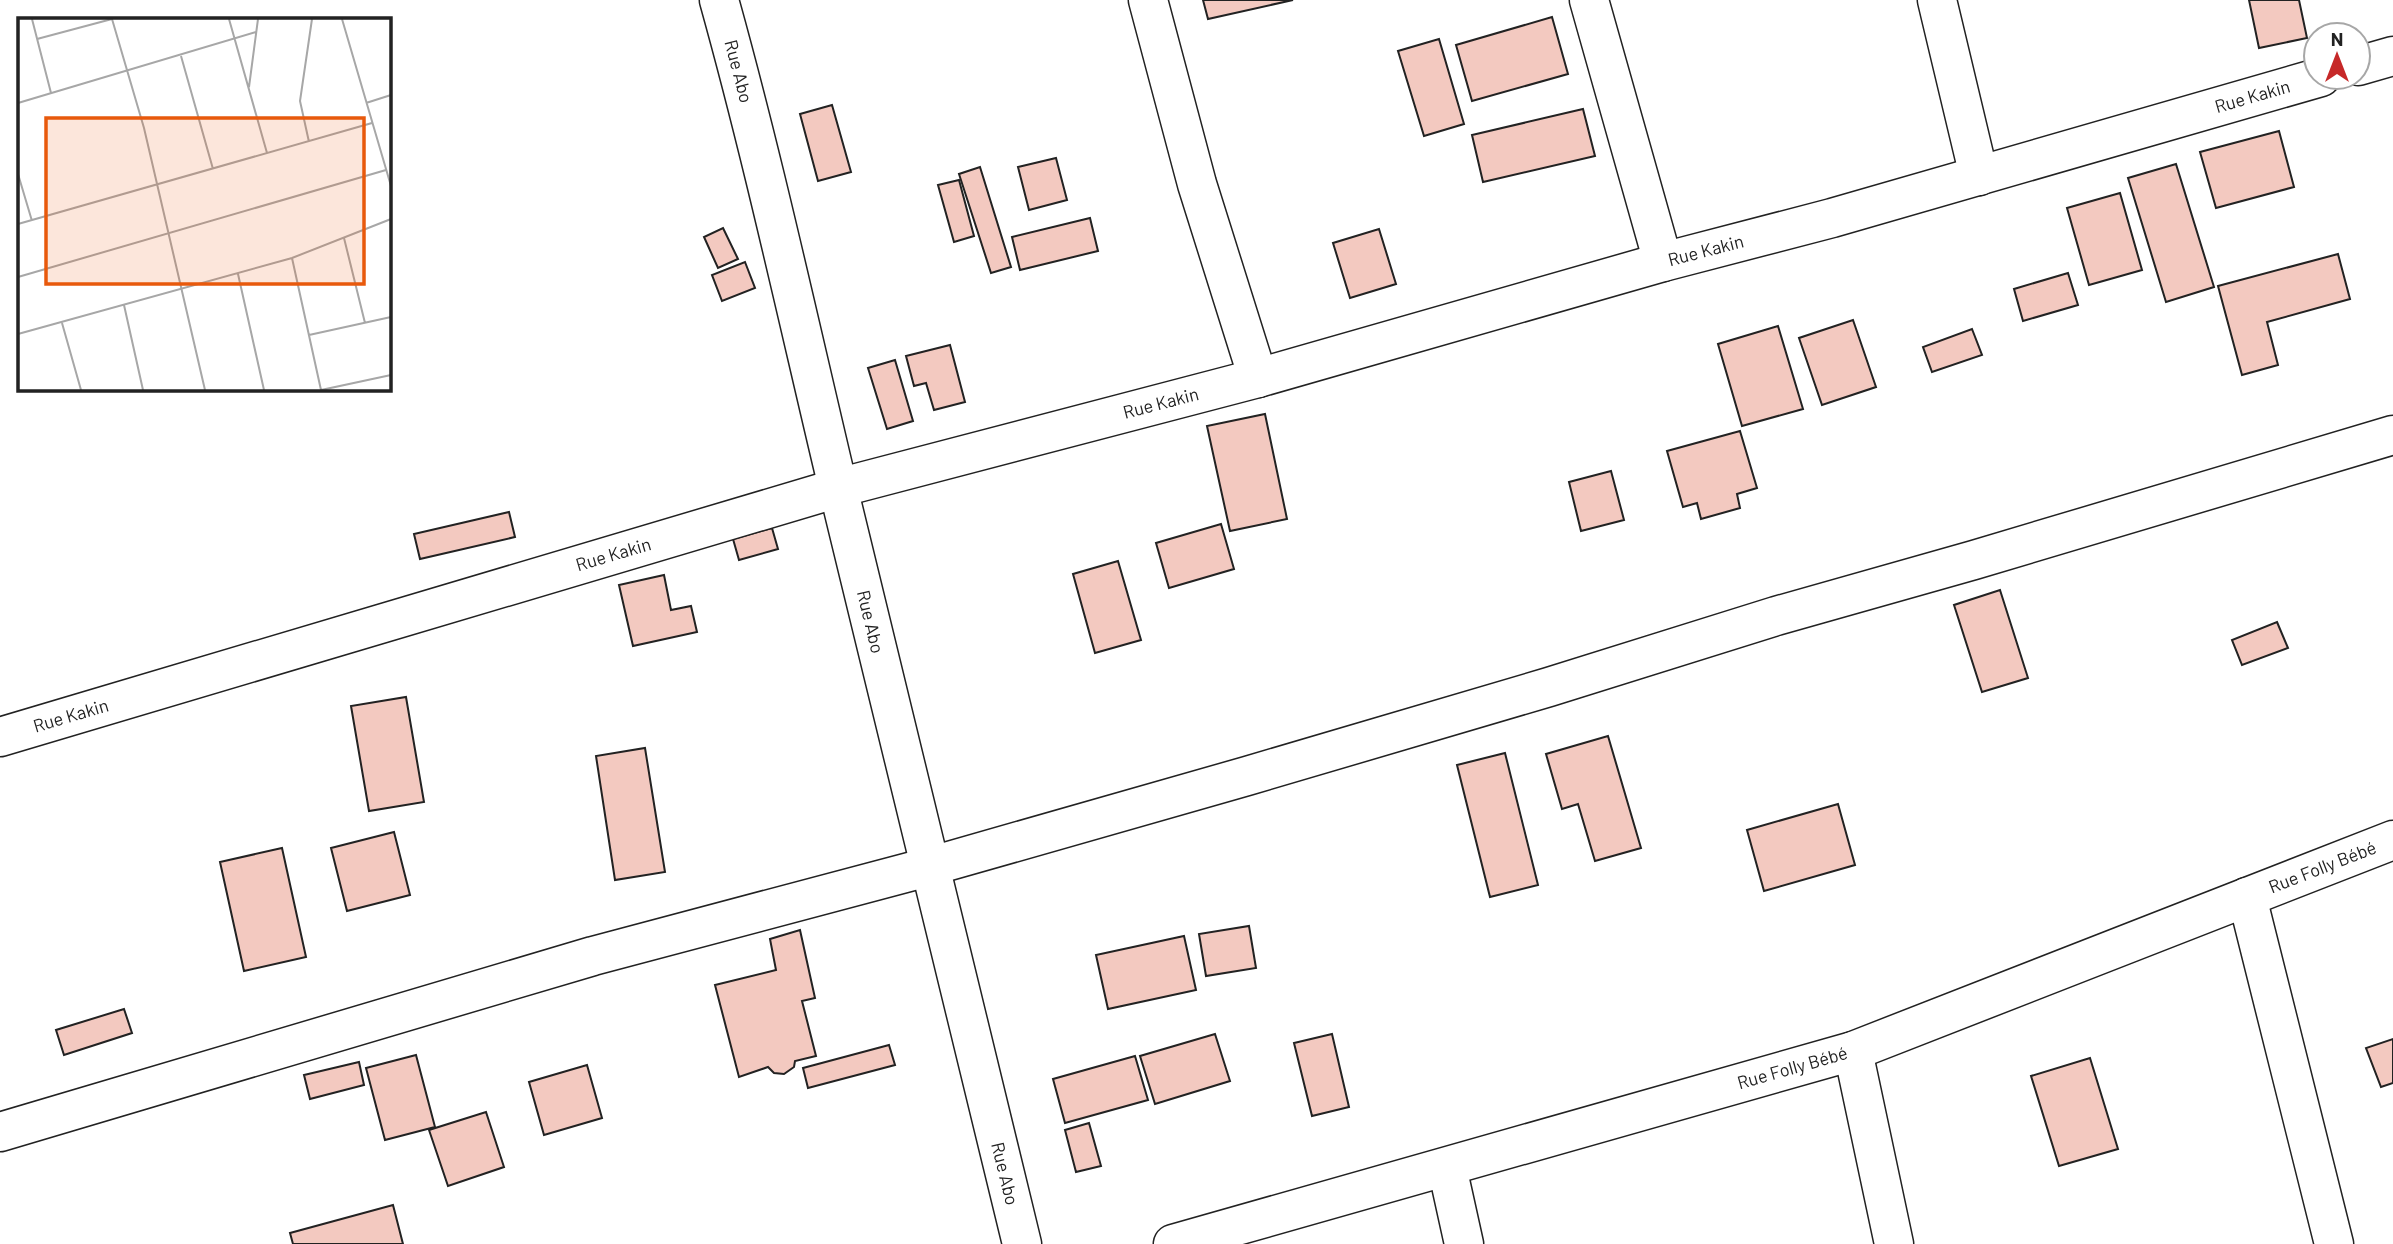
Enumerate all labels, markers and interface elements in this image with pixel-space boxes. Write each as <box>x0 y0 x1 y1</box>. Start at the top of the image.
inset map <box>18 18 390 390</box>
north arrow <box>2302 21 2372 91</box>
text: N <box>2331 27 2343 50</box>
street label: Rue Abo <box>720 37 758 105</box>
street label: Rue Kakin <box>2212 74 2293 117</box>
street label: Rue Kakin <box>1665 229 1746 270</box>
street label: Rue Kakin <box>1120 382 1201 423</box>
street label: Rue Kakin <box>573 532 653 575</box>
street label: Rue Abo <box>853 588 889 655</box>
street label: Rue Kakin <box>30 693 111 737</box>
street label: Rue Folly Bébé <box>2265 836 2379 898</box>
street label: Rue Folly Bébé <box>1735 1041 1850 1093</box>
street label: Rue Abo <box>987 1140 1024 1207</box>

